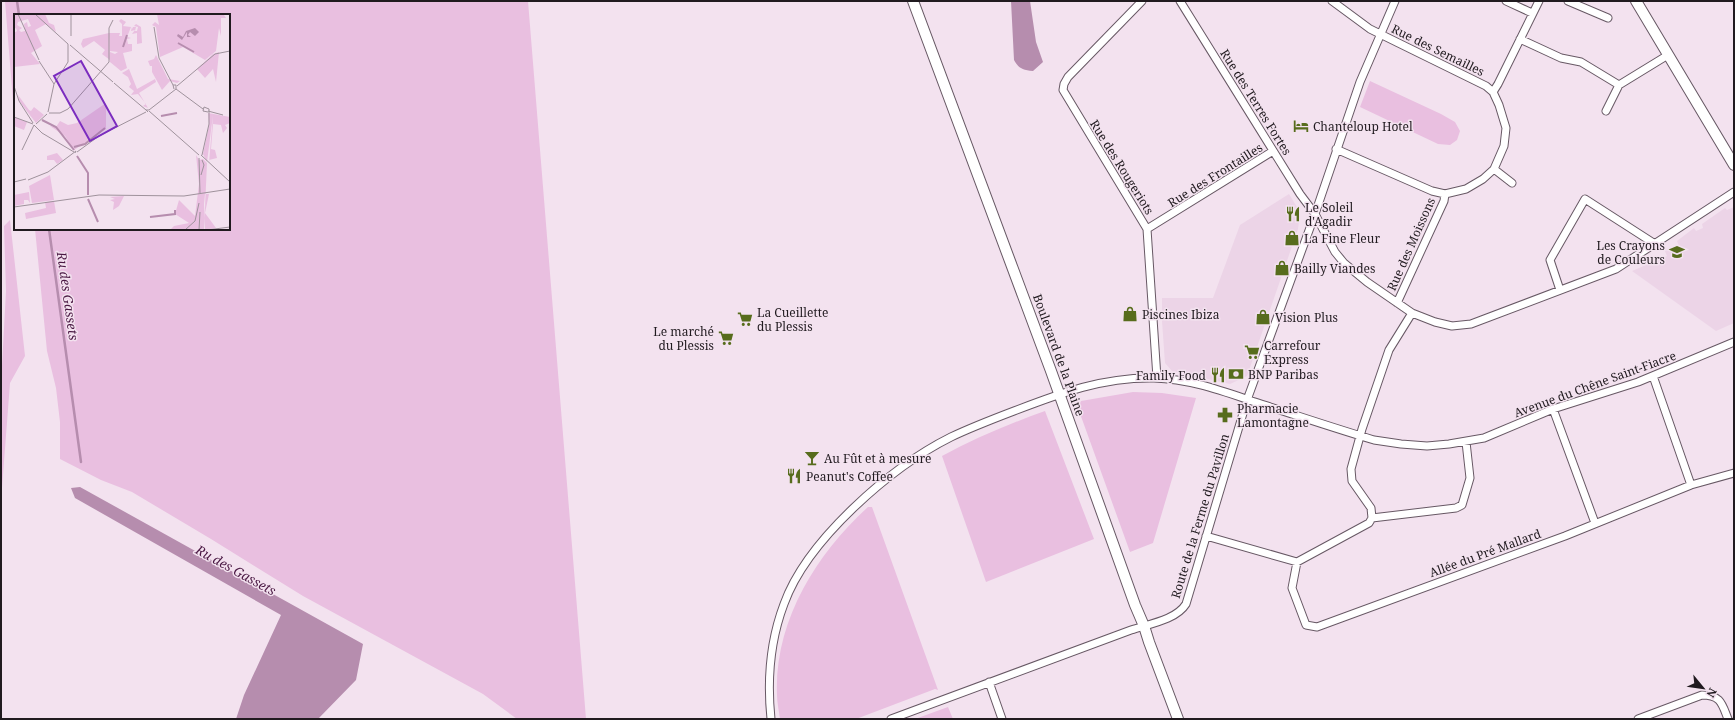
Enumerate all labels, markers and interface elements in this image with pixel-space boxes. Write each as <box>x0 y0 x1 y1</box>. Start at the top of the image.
inset map <box>14 14 230 230</box>
street label: Rue des Semailles <box>1389 20 1487 80</box>
street label: Rue des Terres Fortes <box>1216 46 1296 158</box>
street label: Rue des Rougeriots <box>1086 116 1158 218</box>
hotel icon: Chanteloup Hotel <box>1292 117 1310 135</box>
place label: Chanteloup Hotel <box>1313 118 1413 135</box>
street label: Rue des Frontailles <box>1164 139 1266 211</box>
street label: Rue des Moissons <box>1383 195 1439 293</box>
place label: Le Soleil d'Agadir <box>1305 199 1353 230</box>
restaurant icon: Le Soleil d'Agadir <box>1284 205 1302 223</box>
shop icon: La Fine Fleur <box>1283 229 1301 247</box>
place label: La Fine Fleur <box>1304 230 1380 247</box>
place label: Les Crayons de Couleurs <box>1596 237 1665 268</box>
school or university icon: Les Crayons de Couleurs <box>1668 243 1686 261</box>
water label: Ru des Gassets <box>53 250 83 341</box>
shop icon: Bailly Viandes <box>1273 259 1291 277</box>
place label: Bailly Viandes <box>1294 260 1375 277</box>
street label: Boulevard de la Plaine <box>1029 292 1089 418</box>
place label: La Cueillette du Plessis <box>757 304 828 335</box>
shop icon: Piscines Ibiza <box>1121 305 1139 323</box>
place label: Piscines Ibiza <box>1142 306 1220 323</box>
shop icon: Vision Plus <box>1254 308 1272 326</box>
place label: Vision Plus <box>1275 309 1338 326</box>
supermarket icon: La Cueillette du Plessis <box>736 310 754 328</box>
place label: Le marché du Plessis <box>653 323 714 354</box>
supermarket icon: Le marché du Plessis <box>717 329 735 347</box>
place label: Carrefour Express <box>1264 337 1321 368</box>
supermarket icon: Carrefour Express <box>1243 343 1261 361</box>
street label: Avenue du Chêne Saint-Fiacre <box>1512 347 1678 421</box>
bank icon: BNP Paribas <box>1227 365 1245 383</box>
restaurant icon: Family Food <box>1209 366 1227 384</box>
place label: BNP Paribas <box>1248 366 1318 383</box>
place label: Family Food <box>1136 367 1207 384</box>
place label: Pharmacie Lamontagne <box>1237 400 1309 431</box>
pharmacy icon: Pharmacie Lamontagne <box>1216 406 1234 424</box>
street label: Route de la Ferme du Pavillon <box>1167 431 1233 600</box>
bar icon: Au Fût et à mesure <box>803 449 821 467</box>
place label: Au Fût et à mesure <box>824 450 932 467</box>
restaurant icon: Peanut's Coffee <box>785 467 803 485</box>
place label: Peanut's Coffee <box>806 468 893 485</box>
street label: Allée du Pré Mallard <box>1427 525 1544 581</box>
water label: Ru des Gassets <box>192 540 279 600</box>
north arrow <box>1683 668 1723 708</box>
text: N <box>1703 686 1721 701</box>

